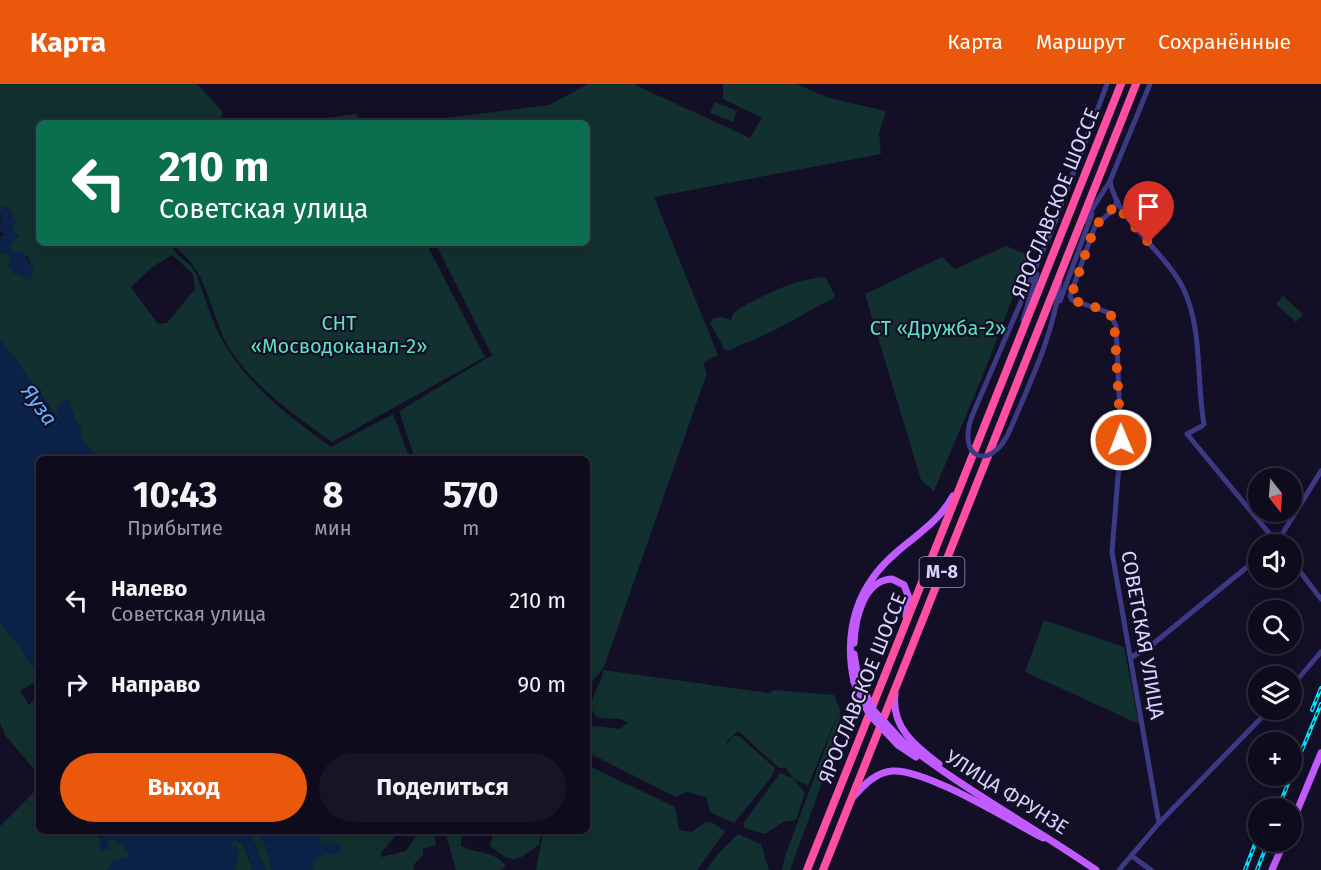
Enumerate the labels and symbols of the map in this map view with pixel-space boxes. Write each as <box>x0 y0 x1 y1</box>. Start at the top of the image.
street label: ЯРОСЛАВСКОЕ ШОССЕ <box>1006 104 1104 302</box>
pin <box>1123 181 1174 243</box>
park label: СНТ «Мосводоканал-2» <box>250 311 428 358</box>
park label: СТ «Дружба-2» <box>870 316 1006 340</box>
water label: Яуза <box>15 378 63 431</box>
position arrow <box>1089 408 1153 472</box>
north arrow <box>1248 468 1302 522</box>
street label: СОВЕТСКАЯ УЛИЦА <box>1116 549 1170 722</box>
road number: М-8 <box>920 557 964 587</box>
street label: ЯРОСЛАВСКОЕ ШОССЕ <box>813 589 911 787</box>
street label: УЛИЦА ФРУНЗЕ <box>941 745 1073 839</box>

